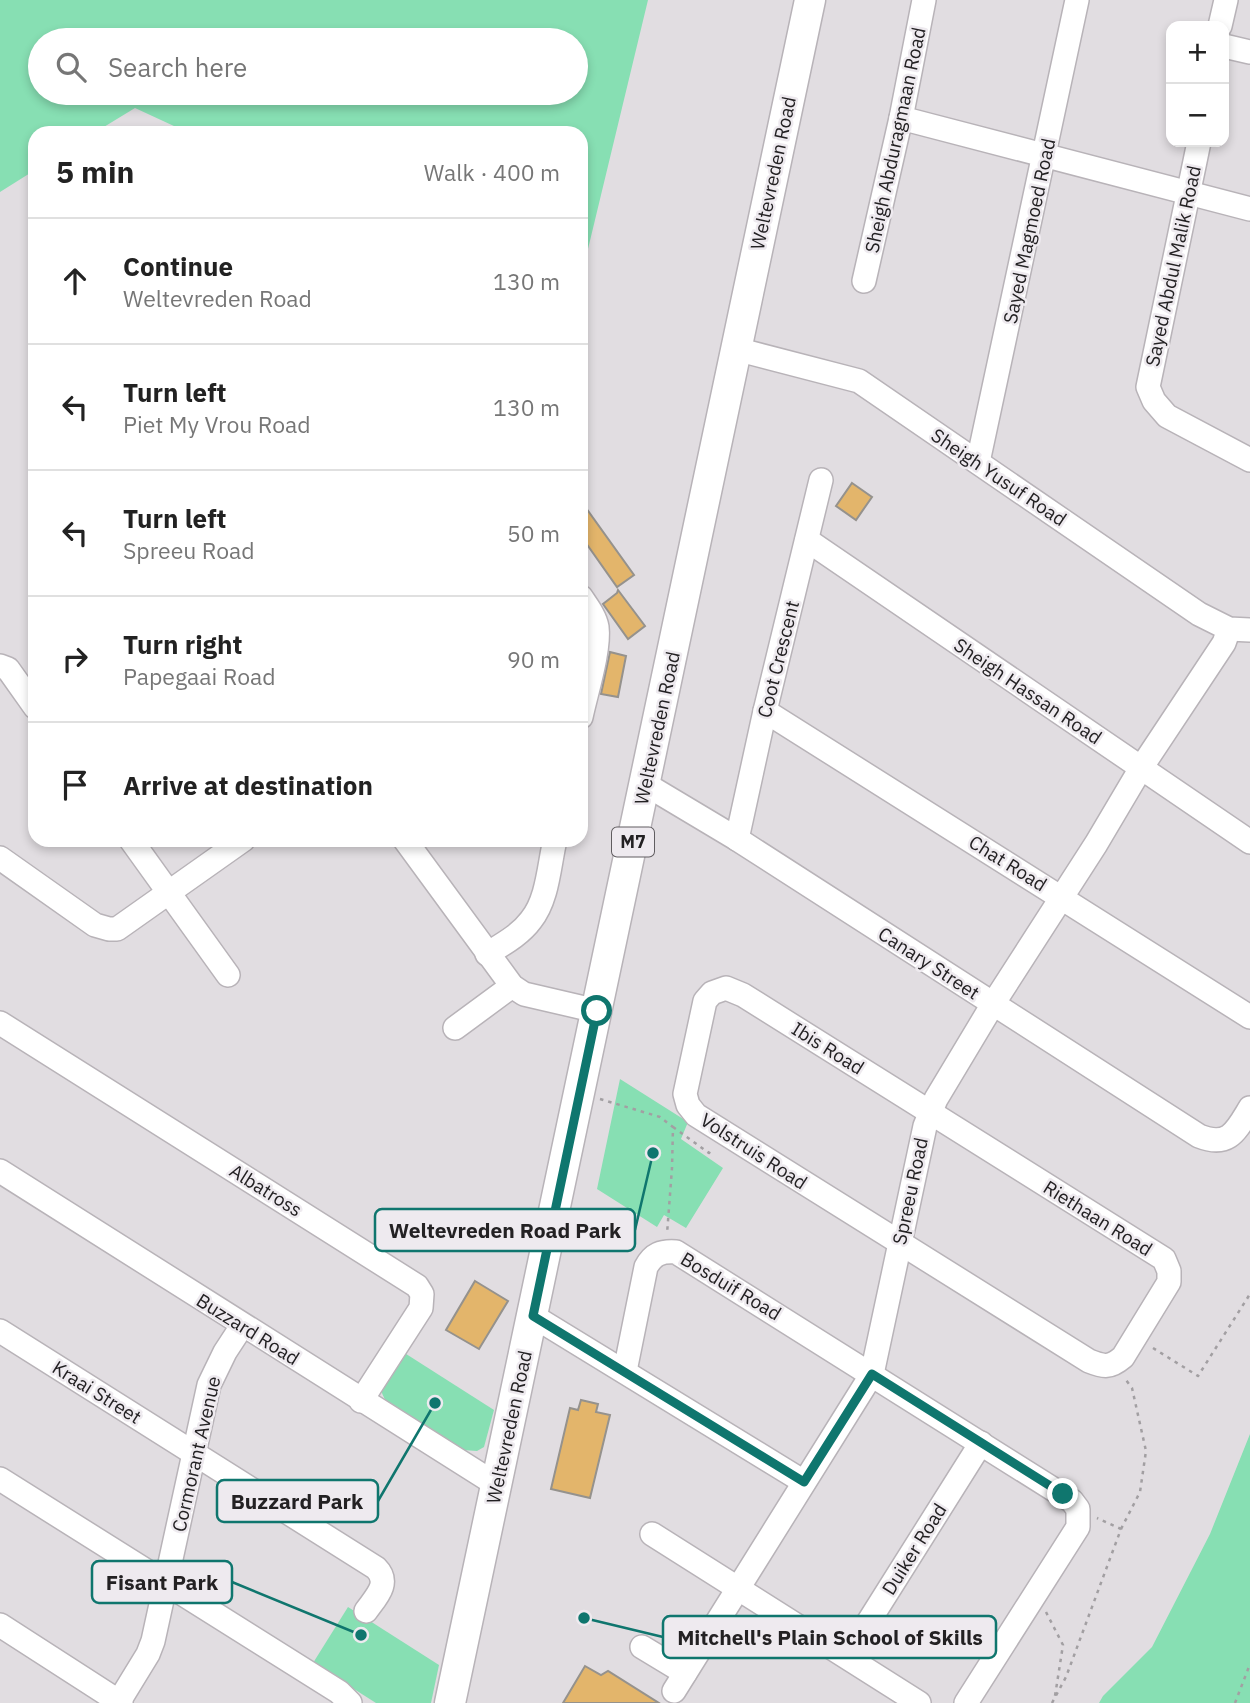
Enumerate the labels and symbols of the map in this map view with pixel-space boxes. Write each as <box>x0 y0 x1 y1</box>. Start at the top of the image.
street label: Sheigh Abduragmaan Road <box>859 25 931 255</box>
street label: Weltevreden Road <box>745 94 801 252</box>
street label: Sayed Magmoed Road <box>998 136 1060 326</box>
street label: Sayed Abdul Malik Road <box>1140 163 1206 369</box>
street label: Sheigh Yusuf Road <box>927 423 1071 531</box>
street label: Coot Crescent <box>752 598 804 720</box>
street label: Sheigh Hassan Road <box>949 633 1107 749</box>
street label: Weltevreden Road <box>629 649 685 807</box>
road number: M7 <box>612 828 654 856</box>
street label: Chat Road <box>965 830 1051 896</box>
street label: Canary Street <box>874 921 984 1005</box>
route start <box>581 995 612 1026</box>
street label: Ibis Road <box>787 1016 869 1080</box>
street label: Volstruis Road <box>696 1108 812 1194</box>
street label: Spreeu Road <box>887 1135 933 1247</box>
street label: Albatross <box>225 1158 307 1222</box>
street label: Riethaan Road <box>1039 1175 1157 1261</box>
callout: Weltevreden Road Park <box>375 1209 635 1251</box>
text: Weltevreden Road Park <box>389 1216 622 1244</box>
street label: Bosduif Road <box>676 1247 786 1325</box>
street label: Buzzard Road <box>192 1288 304 1370</box>
street label: Weltevreden Road <box>481 1348 537 1506</box>
street label: Kraai Street <box>48 1355 146 1429</box>
street label: Cormorant Avenue <box>166 1374 226 1534</box>
route end <box>1047 1478 1078 1509</box>
callout: Buzzard Park <box>217 1480 378 1522</box>
text: Buzzard Park <box>231 1487 364 1515</box>
street label: Duiker Road <box>876 1499 952 1599</box>
callout: Fisant Park <box>92 1561 232 1603</box>
text: Fisant Park <box>106 1568 219 1596</box>
callout: Mitchell's Plain School of Skills <box>663 1616 996 1658</box>
text: Mitchell's Plain School of Skills <box>677 1623 983 1651</box>

